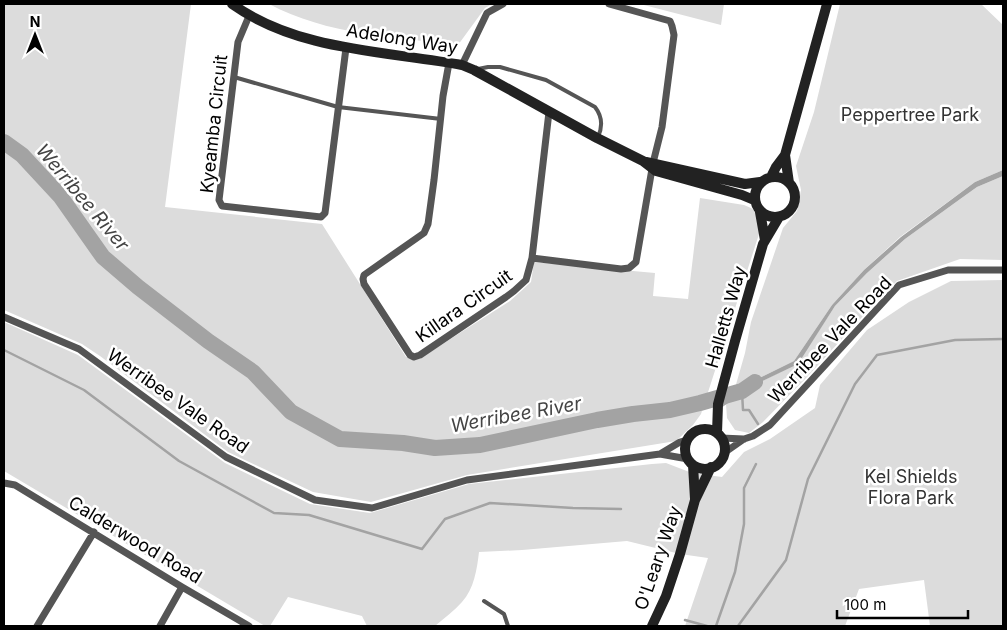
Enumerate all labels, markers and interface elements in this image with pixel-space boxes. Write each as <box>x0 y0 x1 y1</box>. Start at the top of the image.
north arrow <box>10 10 60 60</box>
text: N <box>30 13 40 30</box>
street label: Adelong Way <box>345 19 459 58</box>
street label: Kyeamba Circuit <box>196 54 231 194</box>
park label: Peppertree Park <box>841 104 979 125</box>
water label: Werribee River <box>31 139 134 256</box>
street label: Halletts Way <box>701 263 750 370</box>
street label: Killara Circuit <box>412 265 516 347</box>
street label: Werribee Vale Road <box>764 272 895 407</box>
street label: Werribee Vale Road <box>104 344 253 457</box>
water label: Werribee River <box>449 392 584 437</box>
park label: Kel Shields Flora Park <box>864 466 958 508</box>
street label: Calderwood Road <box>65 492 206 588</box>
street label: O'Leary Way <box>630 503 685 613</box>
scale bar <box>837 588 968 620</box>
text: 100 m <box>844 595 886 614</box>

